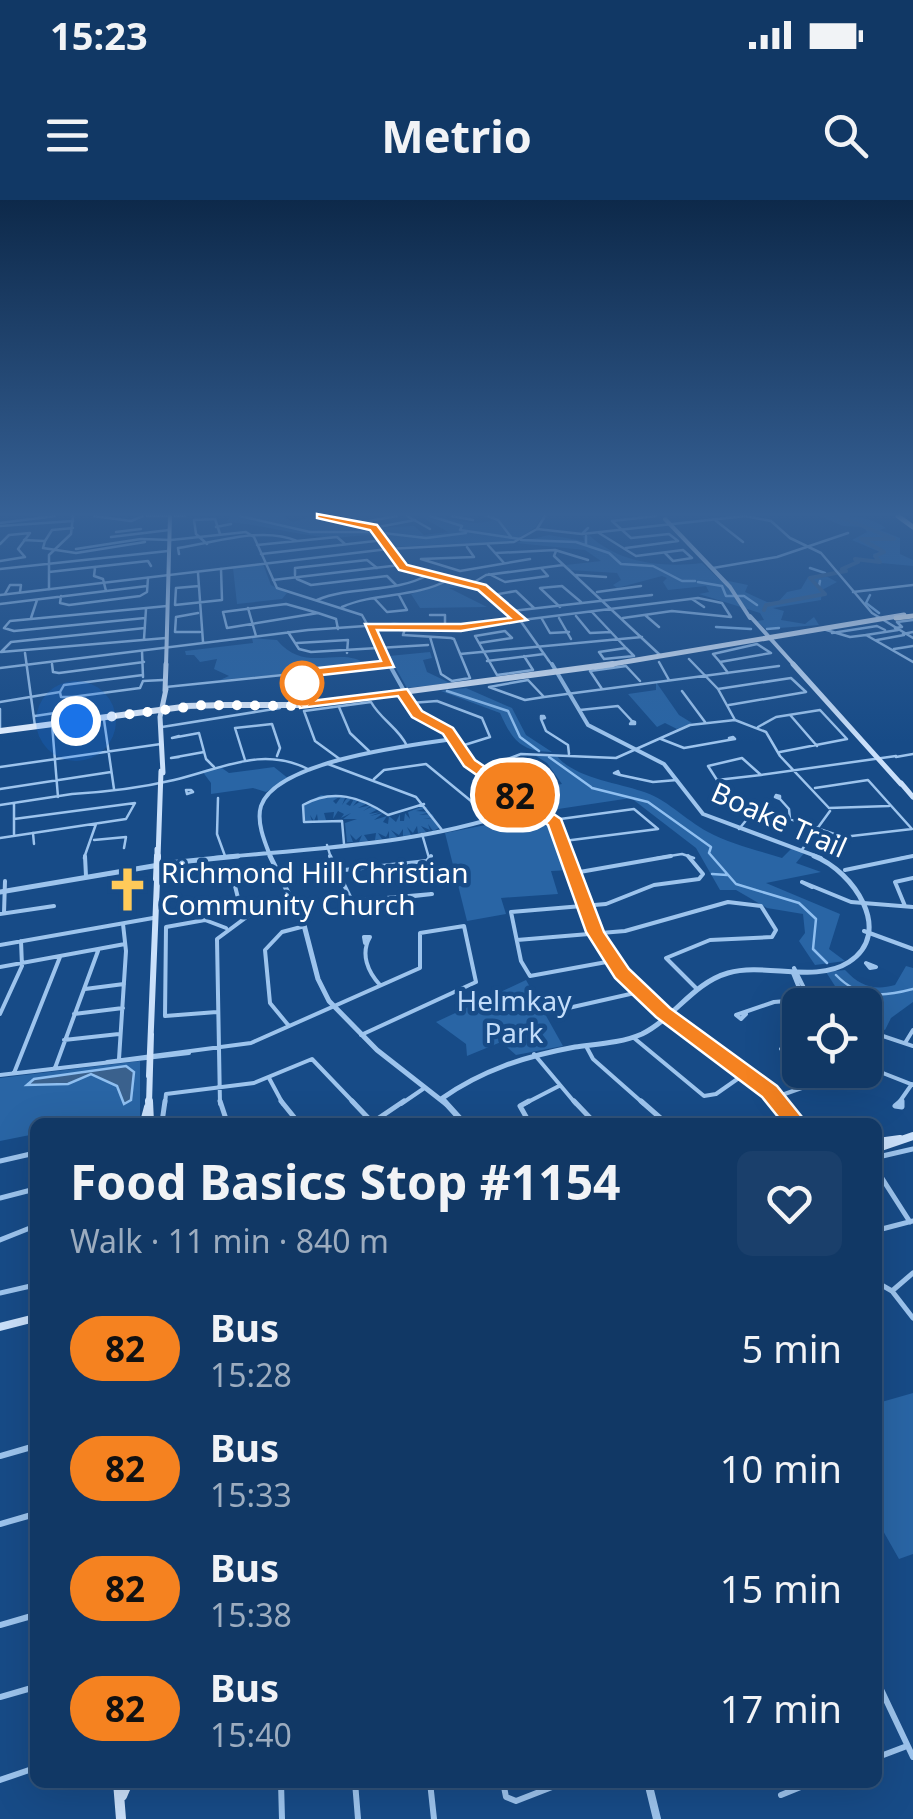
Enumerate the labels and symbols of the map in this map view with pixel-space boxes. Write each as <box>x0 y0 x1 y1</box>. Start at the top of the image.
unlabelled marker <box>281 662 323 704</box>
your location <box>51 696 101 746</box>
line badge: 82 <box>470 762 560 828</box>
street label: Boake Trail <box>706 772 853 866</box>
place label: Richmond Hill Christian Community Church <box>161 853 469 923</box>
church icon: Richmond Hill Christian Community Church <box>104 865 152 913</box>
park label: Helmkay Park <box>457 981 572 1051</box>

